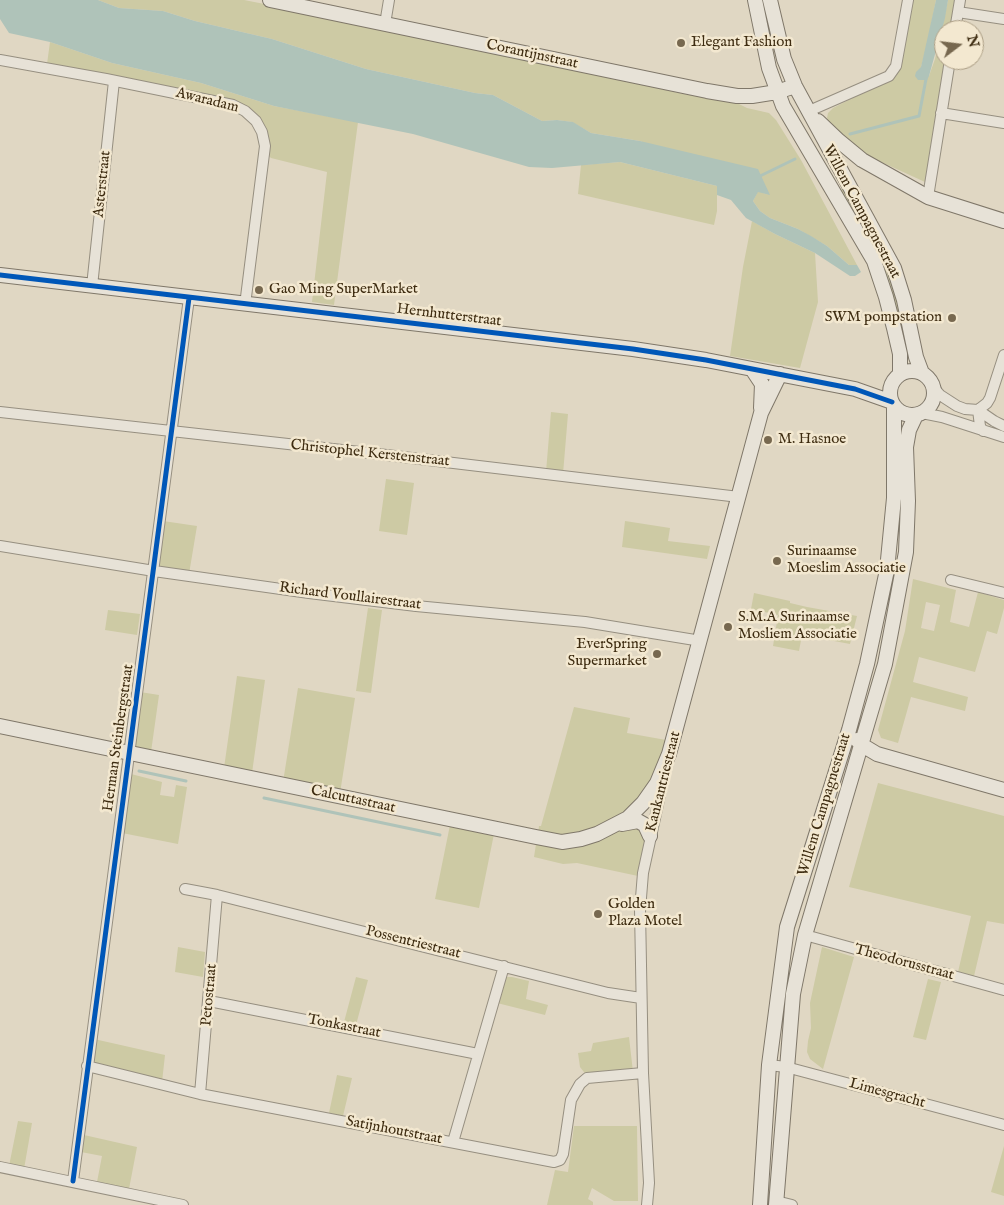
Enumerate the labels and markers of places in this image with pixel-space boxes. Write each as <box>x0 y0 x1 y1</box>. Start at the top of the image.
place label: Elegant Fashion <box>691 34 792 52</box>
marker: Elegant Fashion <box>675 37 687 49</box>
place label: Gao Ming SuperMarket <box>269 281 418 299</box>
marker: Gao Ming SuperMarket <box>253 284 265 296</box>
place label: SWM pompstation <box>825 309 942 327</box>
marker: SWM pompstation <box>946 312 958 324</box>
place label: M. Hasnoe <box>778 431 846 449</box>
marker: M. Hasnoe <box>762 434 774 446</box>
place label: Surinaamse Moeslim Associatie <box>787 543 906 578</box>
marker: Surinaamse Moeslim Associatie <box>771 555 783 567</box>
place label: S.M.A Surinaamse Mosliem Associatie <box>738 609 857 644</box>
marker: S.M.A Surinaamse Mosliem Associatie <box>722 621 734 633</box>
place label: EverSpring Supermarket <box>568 636 647 671</box>
marker: EverSpring Supermarket <box>651 648 663 660</box>
place label: Golden Plaza Motel <box>608 896 682 931</box>
marker: Golden Plaza Motel <box>592 908 604 920</box>

